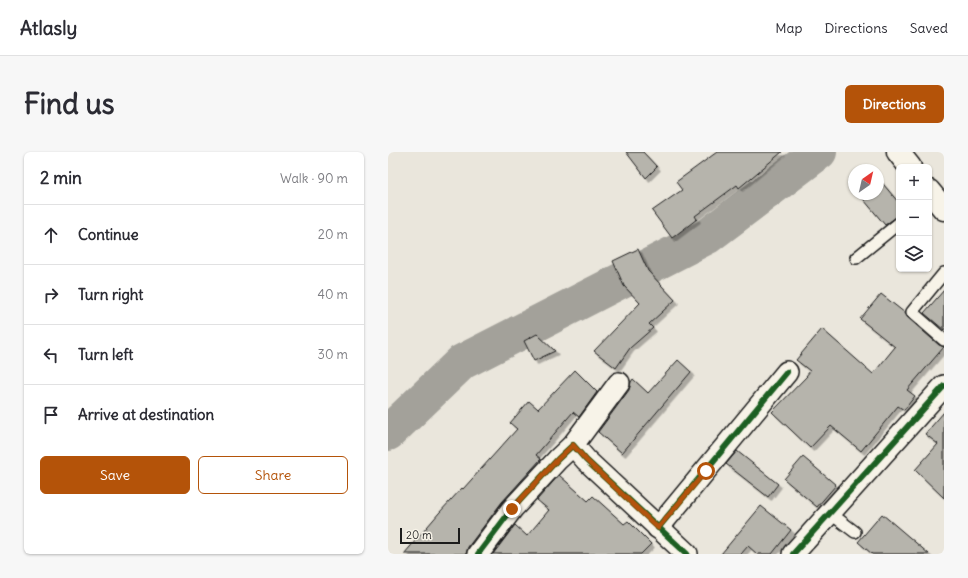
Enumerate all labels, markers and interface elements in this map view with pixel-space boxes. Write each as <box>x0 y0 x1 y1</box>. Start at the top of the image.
text: Atlasly <box>20 16 77 40</box>
text: Map <box>775 19 802 37</box>
text: Directions <box>824 19 888 37</box>
text: Saved <box>910 19 948 37</box>
button: Directions <box>845 85 944 123</box>
text: Find us <box>24 86 115 122</box>
north arrow <box>848 164 884 200</box>
map controls <box>896 164 932 272</box>
button: + <box>896 164 932 200</box>
text: 2 min <box>40 167 82 189</box>
text: Walk · 90 m <box>280 170 348 187</box>
button: − <box>896 200 932 236</box>
icon: ahead <box>40 224 62 246</box>
text: Continue <box>78 225 139 244</box>
text: 20 m <box>318 226 348 243</box>
button: layers <box>896 236 932 272</box>
icon: right <box>40 284 62 306</box>
text: Turn right <box>78 285 143 304</box>
text: 40 m <box>317 286 348 303</box>
icon: left <box>40 344 62 366</box>
text: Turn left <box>78 345 133 364</box>
text: 30 m <box>318 346 348 363</box>
icon: arrive <box>40 404 62 426</box>
text: Arrive at destination <box>78 405 214 424</box>
button: Save <box>40 456 190 494</box>
button: Share <box>198 456 348 494</box>
route start <box>697 462 715 480</box>
route end <box>503 500 521 518</box>
scale bar <box>400 526 460 545</box>
text: 20 m <box>406 528 432 542</box>

